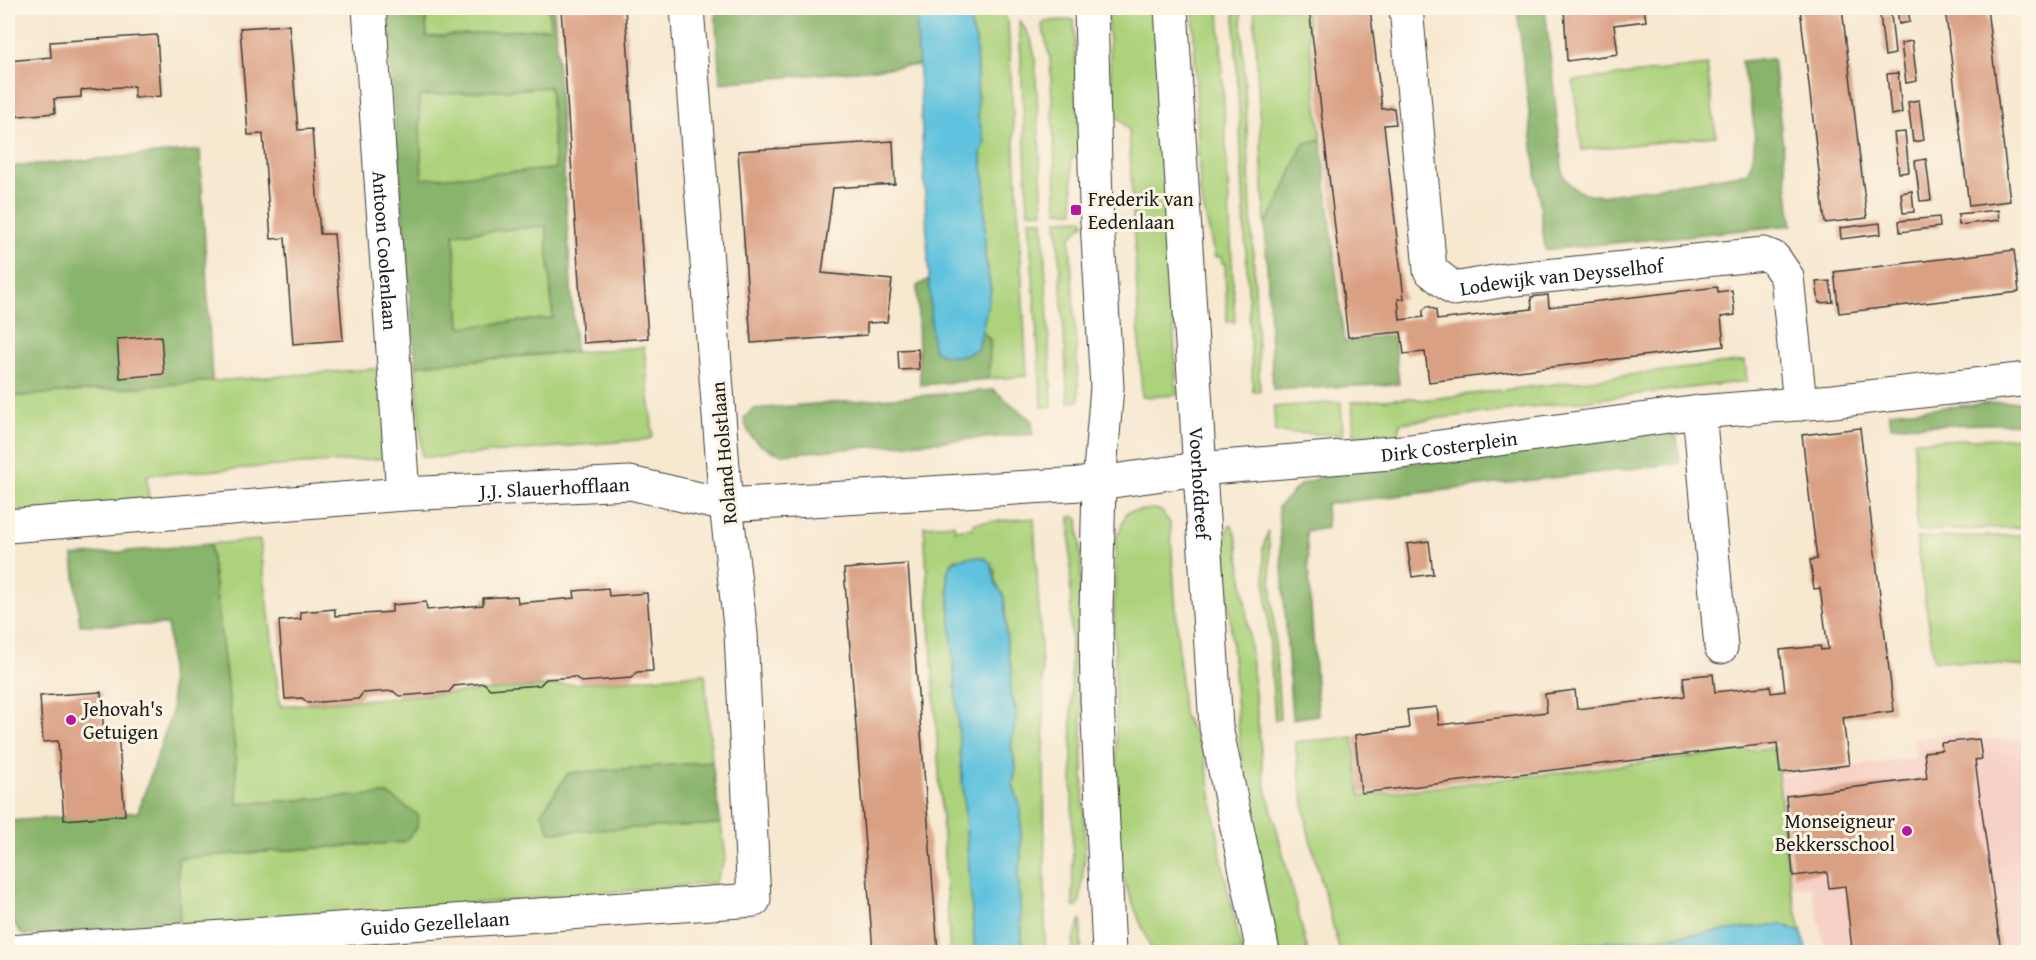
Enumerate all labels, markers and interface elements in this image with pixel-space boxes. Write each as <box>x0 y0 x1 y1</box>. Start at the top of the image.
street label: Antoon Coolenlaan <box>366 170 406 331</box>
place label: Frederik van Eedenlaan <box>1088 184 1194 236</box>
marker: Frederik van Eedenlaan <box>1069 203 1083 217</box>
street label: Lodewijk van Deysselhof <box>1457 249 1667 302</box>
street label: Roland Holstlaan <box>702 381 744 525</box>
street label: Dirk Costerplein <box>1380 422 1519 468</box>
street label: Voorhofdreef <box>1183 426 1219 543</box>
street label: J.J. Slauerhofflaan <box>476 469 630 505</box>
place label: Jehovah's Getuigen <box>80 694 163 746</box>
marker: Jehovah's Getuigen <box>64 713 78 727</box>
place label: Monseigneur Bekkersschool <box>1775 806 1895 858</box>
marker: Monseigneur Bekkersschool <box>1900 824 1914 838</box>
street label: Guido Gezellelaan <box>359 903 510 942</box>

